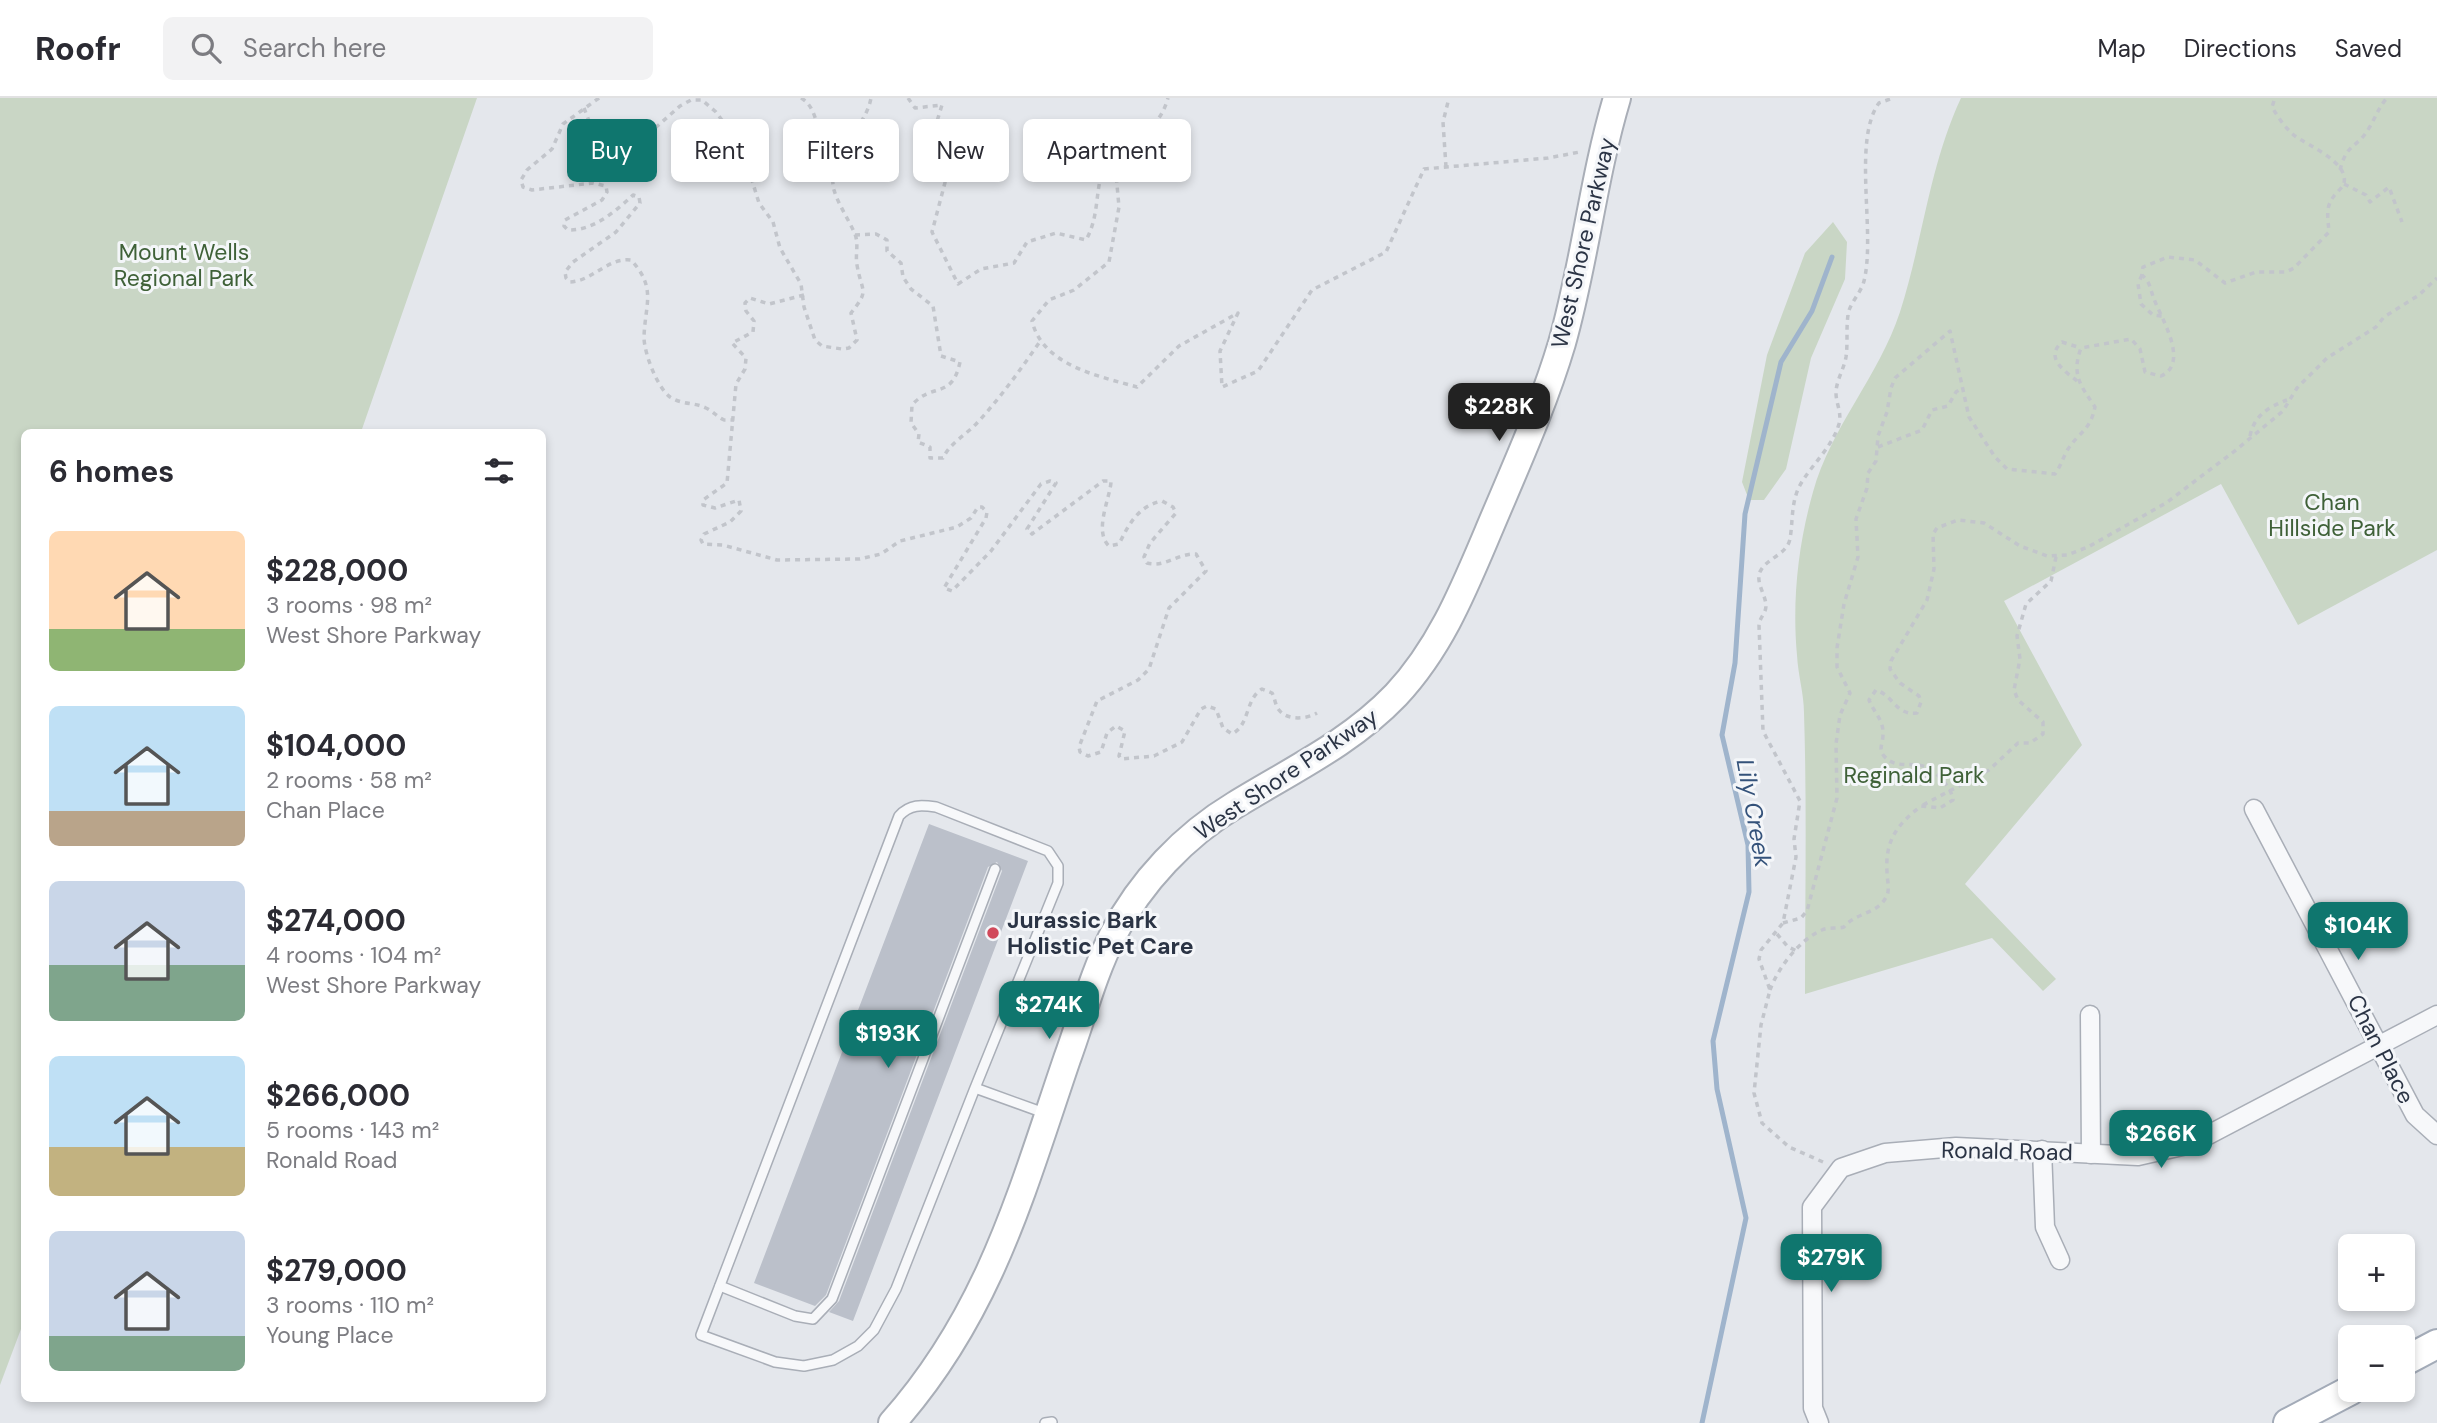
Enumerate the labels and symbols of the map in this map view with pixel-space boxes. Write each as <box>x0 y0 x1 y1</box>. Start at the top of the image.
street label: West Shore Parkway <box>1544 135 1622 351</box>
park label: Mount Wells Regional Park <box>114 237 255 293</box>
pin: $228K <box>1450 384 1548 443</box>
park label: Chan Hillside Park <box>2268 487 2396 543</box>
street label: West Shore Parkway <box>1188 701 1384 847</box>
water label: Lily Creek <box>1730 756 1779 870</box>
park label: Reginald Park <box>1843 760 1985 790</box>
pin: $104K <box>2309 902 2407 962</box>
place label: Jurassic Bark Holistic Pet Care <box>1007 905 1194 961</box>
marker: Jurassic Bark Holistic Pet Care <box>985 925 1001 941</box>
pin: $274K <box>1000 982 1098 1041</box>
street label: Chan Place <box>2341 989 2421 1109</box>
pin: $193K <box>839 1010 937 1070</box>
pin: $266K <box>2112 1110 2210 1170</box>
street label: Ronald Road <box>1941 1135 2073 1167</box>
pin: $279K <box>1782 1234 1880 1294</box>

